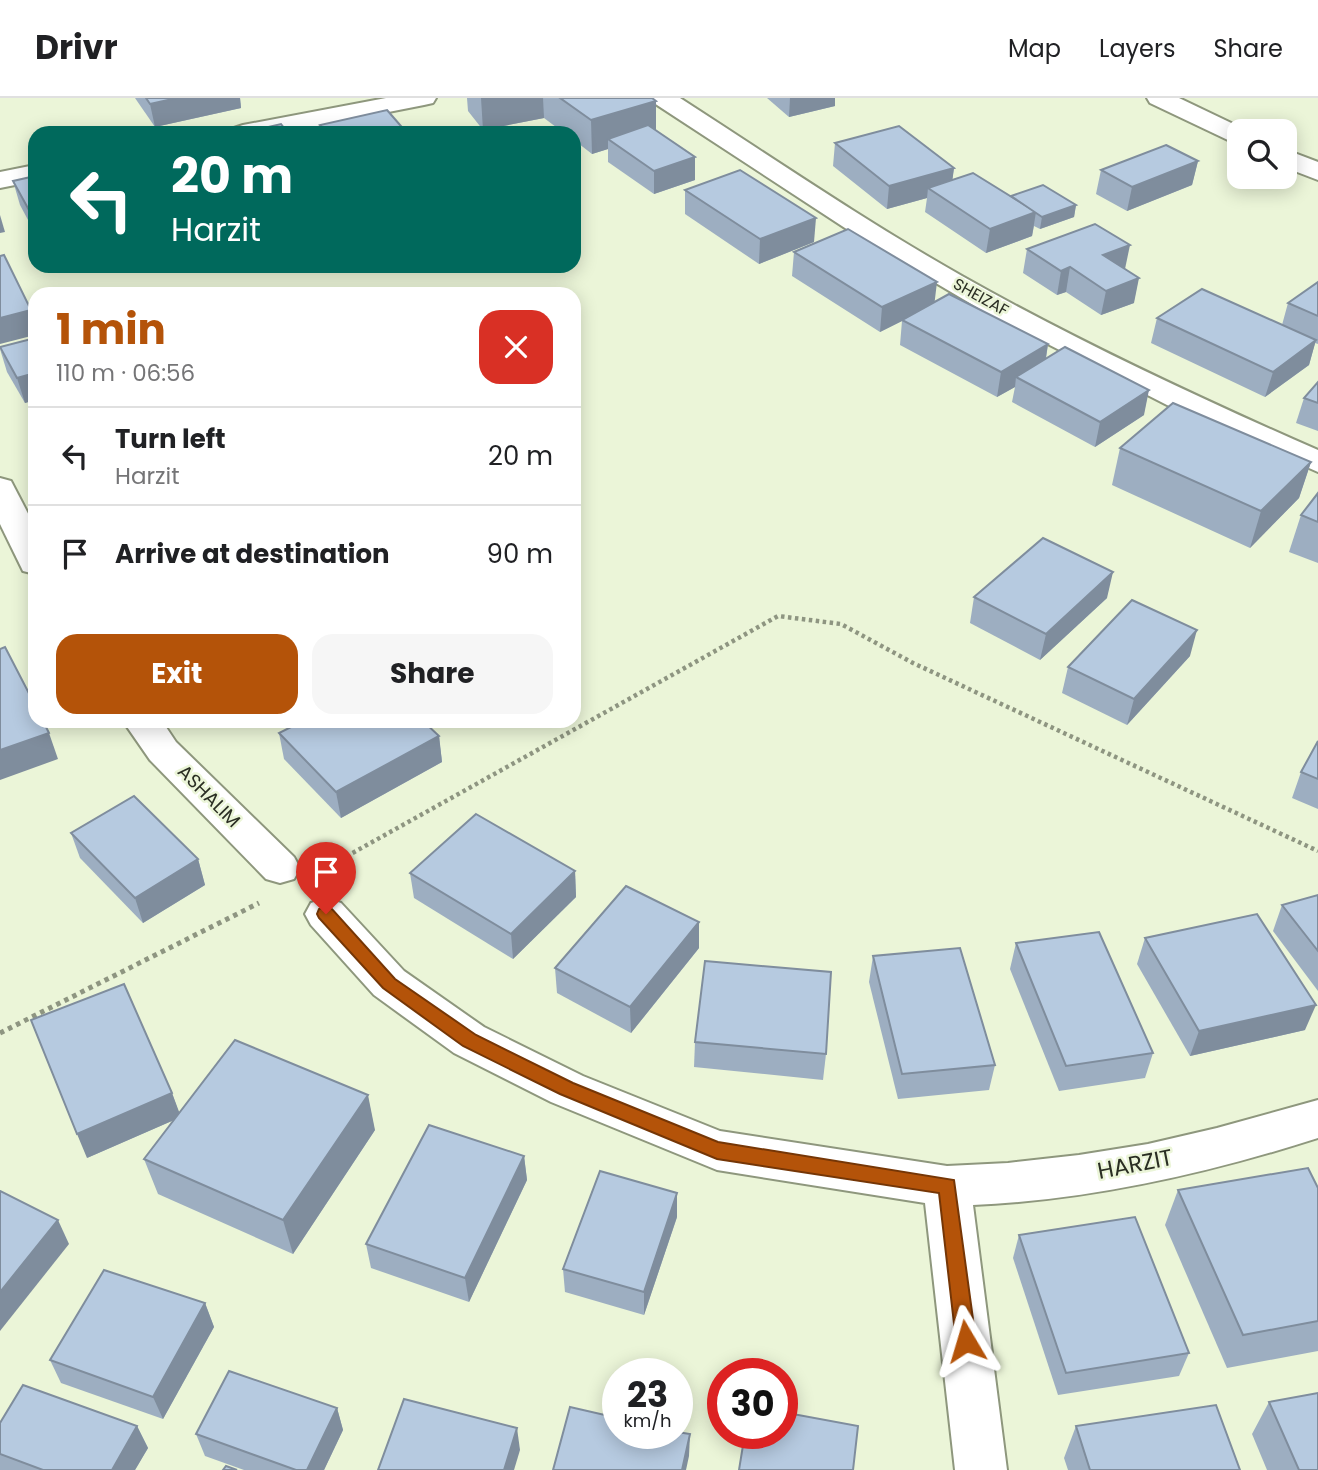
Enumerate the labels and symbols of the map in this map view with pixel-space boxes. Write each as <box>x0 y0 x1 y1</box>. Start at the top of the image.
street label: SHEIZAF <box>949 272 1013 322</box>
street label: ASHALIM <box>171 758 247 834</box>
pin <box>296 842 356 914</box>
street label: HARZIT <box>1095 1141 1175 1187</box>
position arrow <box>929 1304 1003 1378</box>
speed limit sign: 30 <box>707 1358 798 1449</box>

